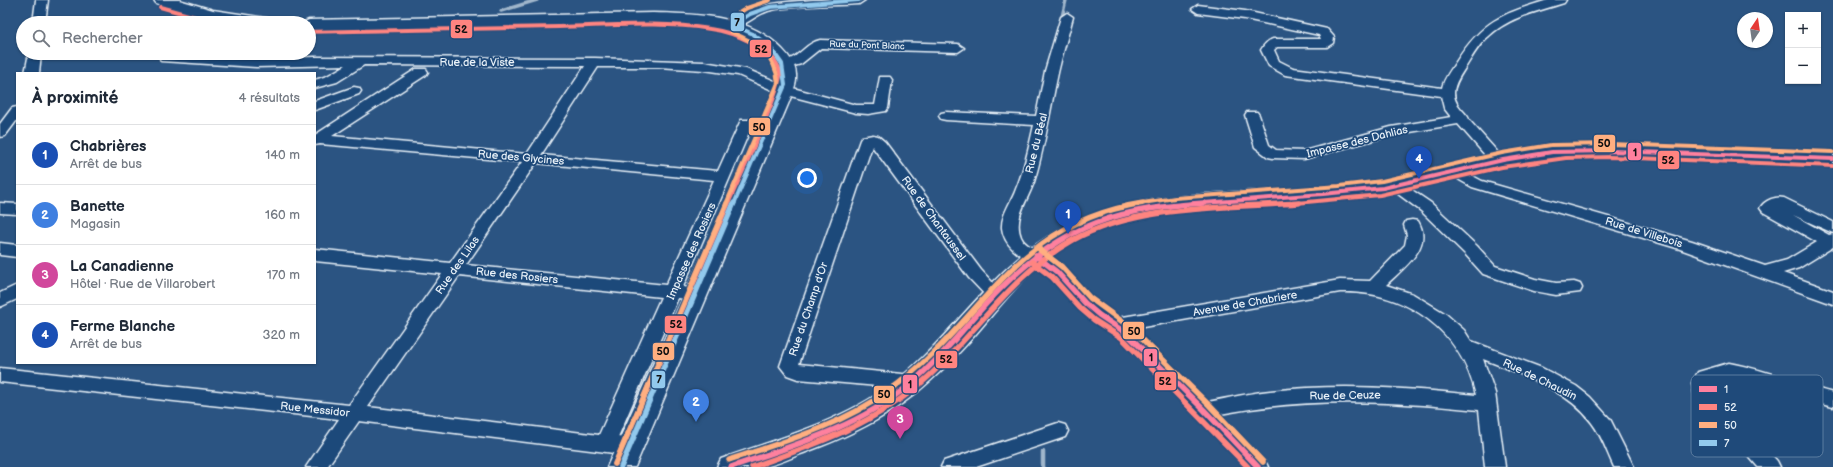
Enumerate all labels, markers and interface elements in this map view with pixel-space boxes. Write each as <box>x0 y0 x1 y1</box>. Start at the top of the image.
line badge: 7 <box>730 12 745 32</box>
north arrow <box>1737 12 1773 48</box>
map controls <box>1785 12 1821 84</box>
button: + <box>1785 12 1821 48</box>
search box <box>16 16 316 60</box>
text: 7 <box>734 16 740 29</box>
line badge: 52 <box>450 19 473 39</box>
text: 52 <box>455 23 468 36</box>
icon: search <box>30 27 52 49</box>
text: Rechercher <box>62 29 142 48</box>
line badge: 52 <box>749 39 772 58</box>
street label: Rue du Pont Blanc <box>829 39 905 52</box>
text: 52 <box>755 43 768 56</box>
button: − <box>1785 48 1821 84</box>
street label: Rue de la Viste <box>440 56 515 69</box>
text: À proximité <box>32 88 118 108</box>
text: 4 résultats <box>238 90 300 106</box>
street label: Rue du Béal <box>1023 112 1050 175</box>
line badge: 50 <box>748 117 771 136</box>
text: 50 <box>752 121 766 134</box>
street label: Impasse des Dahlias <box>1305 123 1409 160</box>
line badge: 50 <box>1593 134 1616 153</box>
text: Chabrières <box>70 137 146 156</box>
text: 50 <box>1597 137 1611 150</box>
line badge: 1 <box>1627 142 1642 161</box>
pin: 4 <box>1406 146 1432 179</box>
text: 1 <box>1633 146 1637 159</box>
text: 1 <box>42 147 48 163</box>
text: 140 m <box>265 147 300 163</box>
street label: Rue des Glycines <box>477 147 565 168</box>
line badge: 52 <box>1657 150 1680 170</box>
text: 52 <box>1662 154 1675 167</box>
text: Arrêt de bus <box>70 156 142 172</box>
your location <box>797 168 817 188</box>
street label: Rue de Chantaussel <box>899 174 968 263</box>
text: Banette <box>70 197 125 216</box>
street label: Impasse des Rosiers <box>664 200 719 302</box>
pin: 1 <box>1055 201 1081 234</box>
text: 2 <box>41 207 49 223</box>
text: 160 m <box>265 207 300 223</box>
street label: Rue de Villebois <box>1604 215 1685 251</box>
text: Magasin <box>70 216 120 232</box>
street label: Rue des Lilas <box>433 233 482 297</box>
text: La Canadienne <box>70 257 174 276</box>
street label: Rue du Champ d'Or <box>786 259 831 358</box>
street label: Rue des Rosiers <box>475 265 559 286</box>
text: 3 <box>41 267 49 283</box>
text: 170 m <box>267 267 300 283</box>
text: Hôtel · Rue de Villarobert <box>70 276 215 292</box>
street label: Avenue de Chabriere <box>1192 288 1299 319</box>
line badge: 52 <box>664 315 687 334</box>
text: Ferme Blanche <box>70 317 175 336</box>
text: 52 <box>670 318 683 331</box>
line badge: 50 <box>1122 321 1145 340</box>
text: 50 <box>1127 325 1141 338</box>
text: 4 <box>41 327 49 343</box>
text: 320 m <box>262 327 300 343</box>
text: Arrêt de bus <box>70 336 142 352</box>
line badge: 50 <box>652 342 675 361</box>
text: 50 <box>656 345 670 358</box>
line badge: 1 <box>1143 348 1158 367</box>
line badge: 52 <box>935 350 958 369</box>
text: 1 <box>1149 351 1153 364</box>
text: 52 <box>940 353 953 366</box>
street label: Rue de Chaudin <box>1501 356 1579 403</box>
line badge: 7 <box>651 370 666 389</box>
line badge: 52 <box>1154 371 1177 391</box>
text: 7 <box>656 373 662 386</box>
line badge: 1 <box>902 374 918 394</box>
text: 52 <box>1159 375 1172 388</box>
legend <box>1691 375 1823 457</box>
text: 1 <box>908 378 912 391</box>
text: 1 <box>1724 383 1728 396</box>
line badge: 50 <box>873 385 895 404</box>
text: 50 <box>877 388 891 401</box>
street label: Rue de Ceuze <box>1309 388 1381 403</box>
pin: 2 <box>683 389 709 422</box>
street label: Rue Messidor <box>280 399 351 420</box>
text: 52 <box>1724 401 1737 414</box>
pin: 3 <box>887 406 913 439</box>
text: 50 <box>1724 419 1737 432</box>
text: 7 <box>1724 437 1730 450</box>

